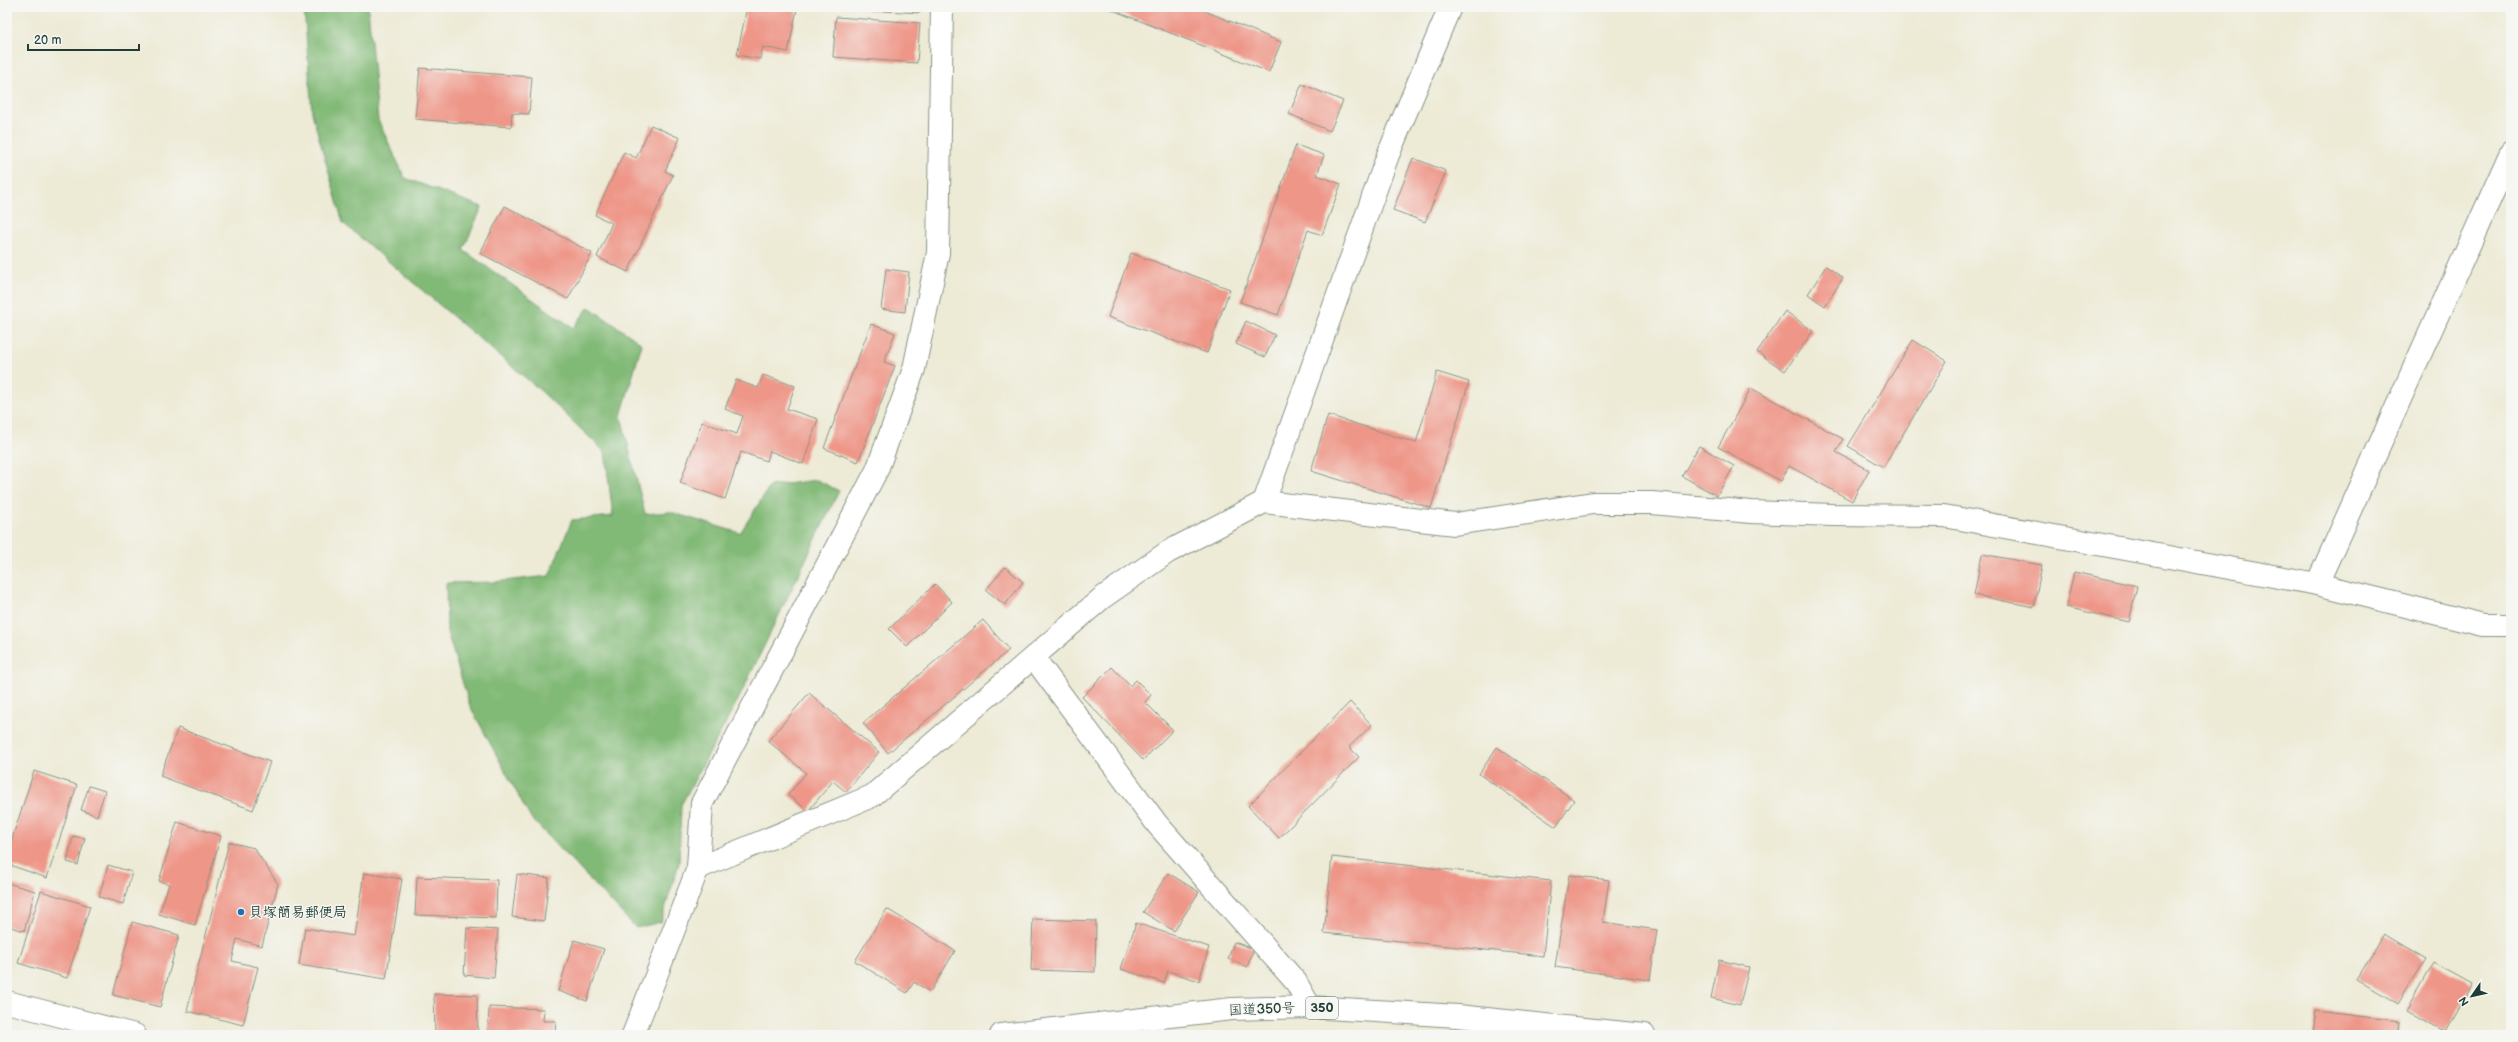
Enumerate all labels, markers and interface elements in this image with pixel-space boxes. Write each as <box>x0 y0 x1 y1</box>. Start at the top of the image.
scale bar <box>28 26 139 52</box>
text: 20 m <box>34 33 61 48</box>
place label: 貝塚簡易郵便局 <box>249 904 347 921</box>
marker: 貝塚簡易郵便局 <box>236 907 246 917</box>
north arrow <box>2452 976 2492 1016</box>
text: N <box>2456 994 2472 1008</box>
road number: 350 <box>1306 997 1338 1019</box>
street label: 国道350号 <box>1228 999 1296 1019</box>

